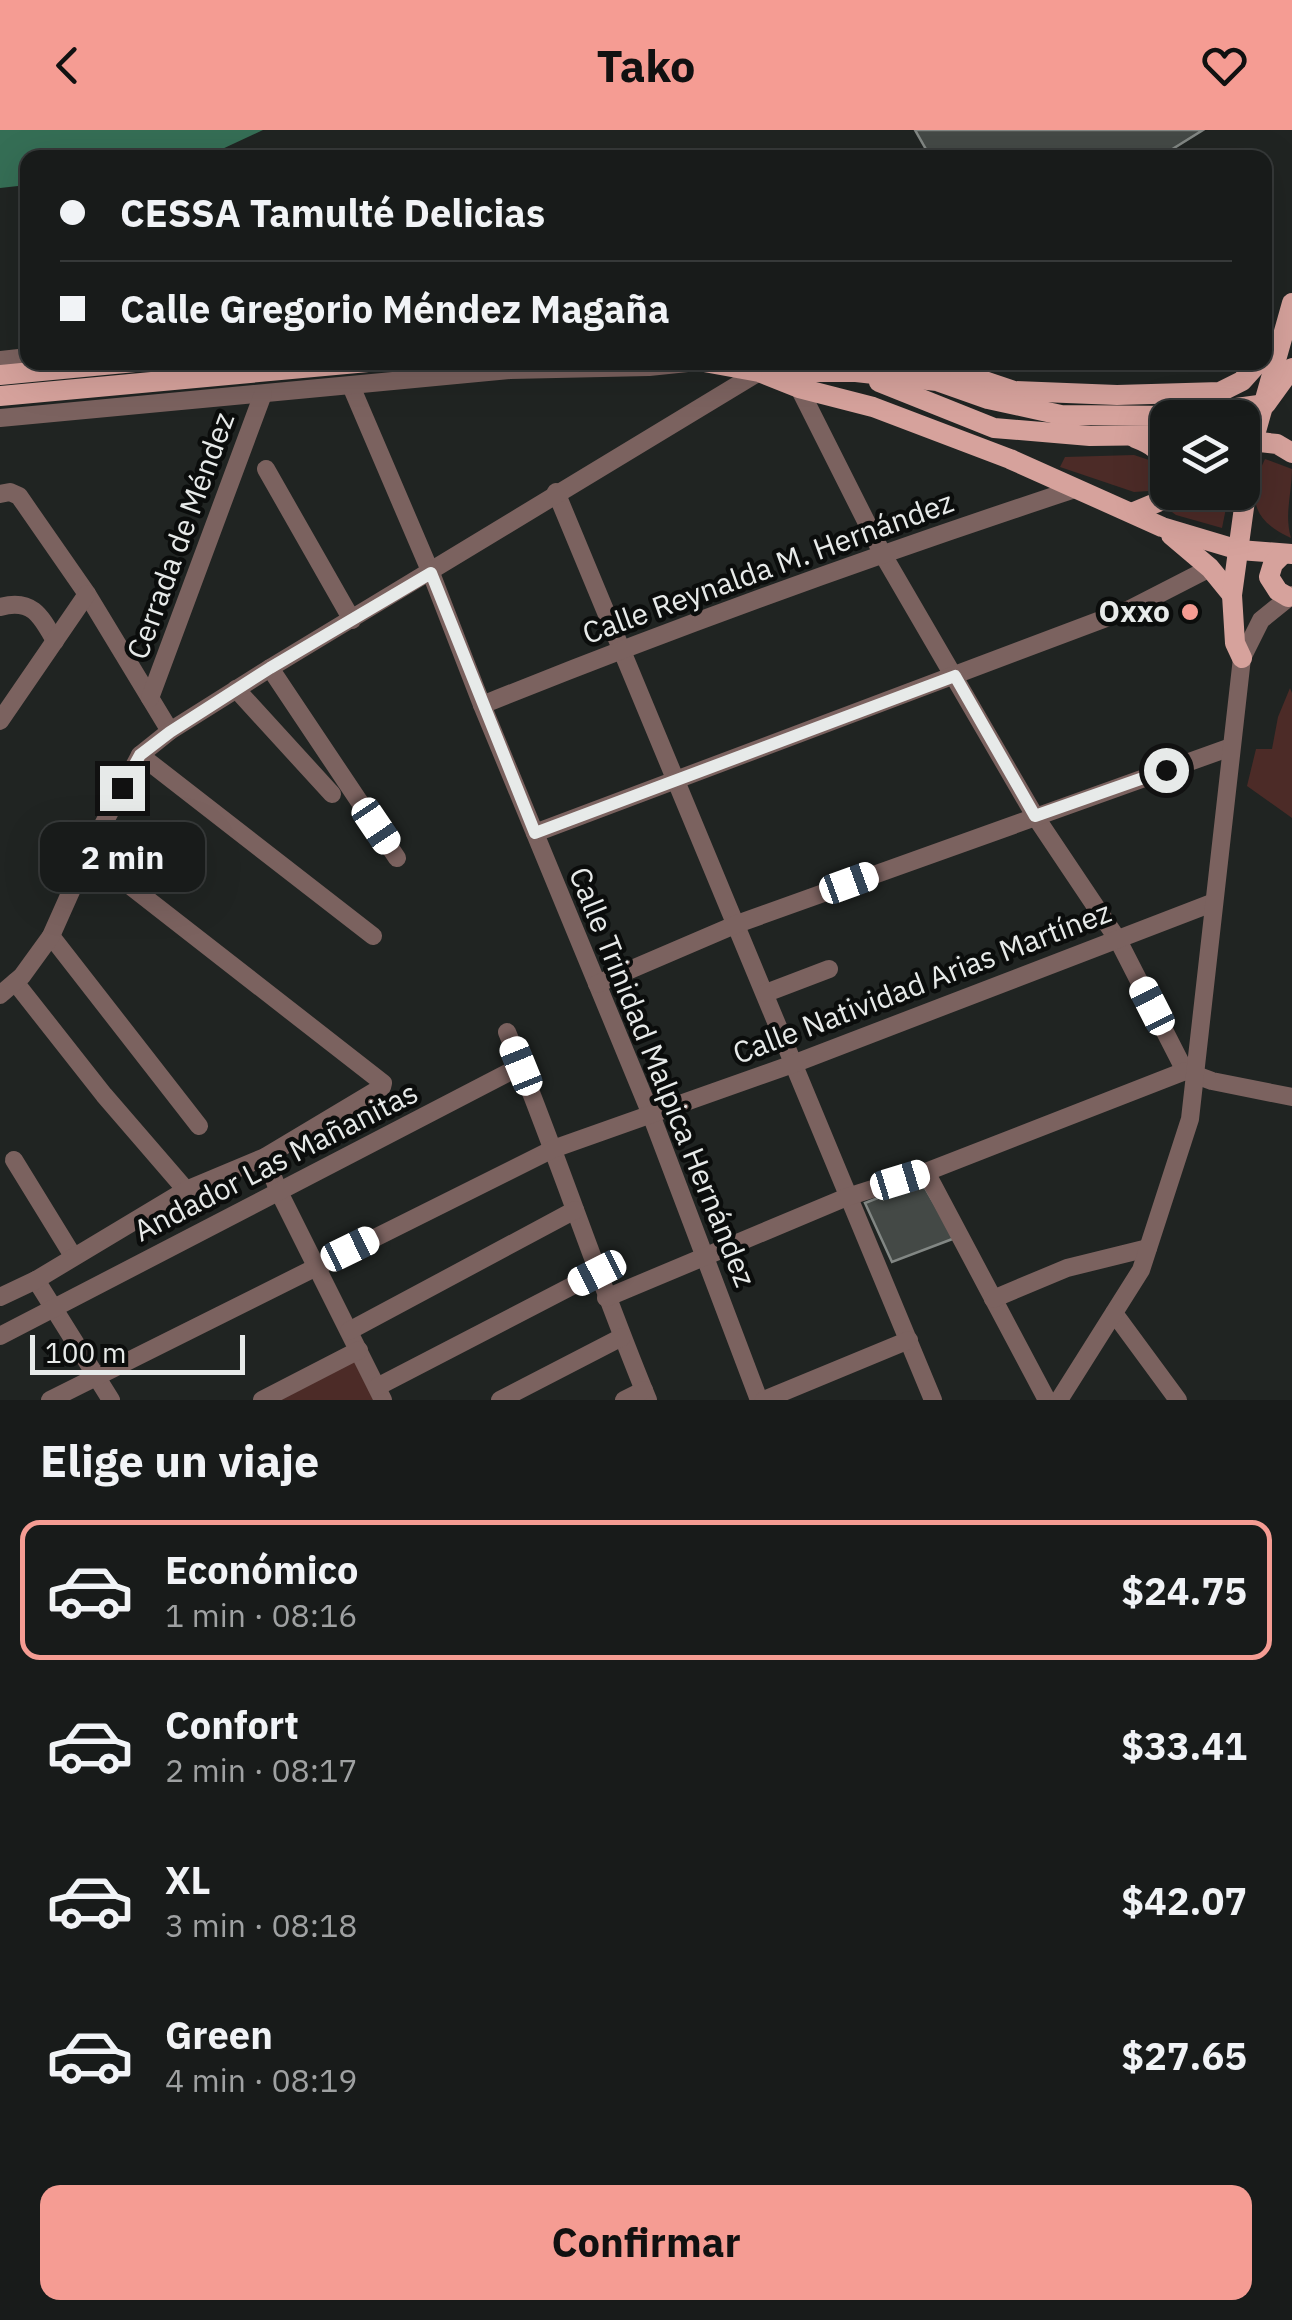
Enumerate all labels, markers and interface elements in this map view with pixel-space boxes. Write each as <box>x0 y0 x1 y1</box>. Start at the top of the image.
text: Tako <box>597 36 695 94</box>
icon: back <box>40 38 95 93</box>
icon: heart <box>1197 38 1252 93</box>
text: CESSA Tamulté Delicias <box>120 188 545 237</box>
text: Calle Gregorio Méndez Magaña <box>120 284 670 333</box>
map controls <box>1150 400 1260 510</box>
button: layers <box>1150 400 1260 510</box>
street label: Cerrada de Méndez <box>117 407 242 664</box>
street label: Calle Reynalda M. Hernández <box>577 481 958 652</box>
place label: Oxxo <box>1099 591 1170 630</box>
marker: Oxxo <box>1179 601 1201 623</box>
route start <box>1144 748 1189 793</box>
route end <box>100 766 145 811</box>
car <box>347 793 405 859</box>
callout: 2 min <box>39 823 204 893</box>
text: 2 min <box>81 836 164 878</box>
car <box>816 859 882 907</box>
street label: Calle Trinidad Malpica Hernández <box>561 861 766 1292</box>
street label: Calle Natividad Arias Martínez <box>727 891 1116 1072</box>
car <box>1125 972 1179 1040</box>
car <box>496 1033 546 1099</box>
street label: Andador Las Mañanitas <box>127 1072 424 1249</box>
car <box>867 1157 933 1203</box>
car <box>316 1222 384 1276</box>
car <box>563 1246 631 1300</box>
scale bar <box>30 1330 245 1374</box>
text: 100 m <box>45 1334 126 1371</box>
text: Elige un viaje <box>40 1431 319 1489</box>
icon: car <box>45 1545 135 1635</box>
text: Económico <box>165 1545 358 1594</box>
text: $24.75 <box>1121 1566 1247 1615</box>
text: 1 min · 08:16 <box>165 1594 358 1636</box>
icon: car <box>45 1700 135 1790</box>
text: Confort <box>165 1700 299 1749</box>
text: $33.41 <box>1121 1721 1247 1770</box>
text: 2 min · 08:17 <box>165 1749 358 1791</box>
icon: car <box>45 1855 135 1945</box>
text: XL <box>165 1855 211 1904</box>
text: $42.07 <box>1121 1876 1247 1925</box>
text: 3 min · 08:18 <box>165 1904 358 1946</box>
icon: car <box>45 2010 135 2100</box>
text: Green <box>165 2010 273 2059</box>
text: $27.65 <box>1121 2031 1247 2080</box>
text: 4 min · 08:19 <box>165 2059 358 2101</box>
button: Confirmar <box>40 2185 1252 2300</box>

